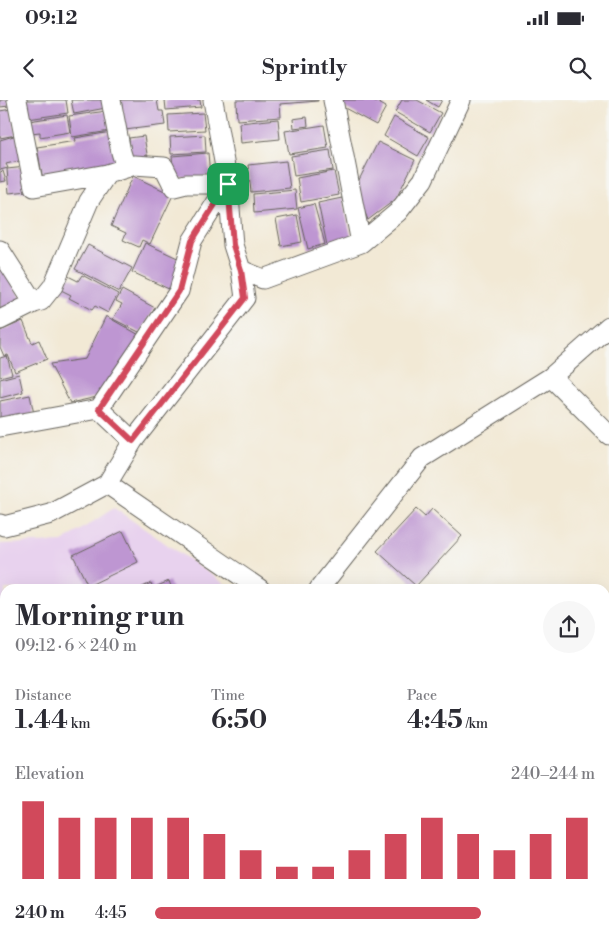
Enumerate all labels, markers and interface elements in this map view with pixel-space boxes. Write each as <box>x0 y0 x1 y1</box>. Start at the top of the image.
text: 09:12 <box>25 6 77 30</box>
icon: back <box>15 54 43 82</box>
text: Sprintly <box>262 54 347 81</box>
icon: search <box>566 54 594 82</box>
pin <box>207 163 249 205</box>
icon: arrive <box>214 170 242 198</box>
text: Morning run <box>15 599 184 634</box>
button: share <box>543 601 595 653</box>
text: 09:12 · 6 × 240 m <box>15 636 137 656</box>
text: Distance <box>15 687 72 705</box>
text: Time <box>211 687 245 705</box>
text: Pace <box>407 687 437 705</box>
text: 1.44 <box>15 705 68 736</box>
text: 6:50 <box>211 705 267 736</box>
text: 4:45 <box>407 705 463 736</box>
text: km <box>68 715 90 733</box>
text: /km <box>463 715 488 733</box>
text: Elevation <box>15 764 84 784</box>
text: 240–244 m <box>511 764 595 784</box>
text: 240 m <box>15 903 65 923</box>
text: 4:45 <box>95 903 126 923</box>

